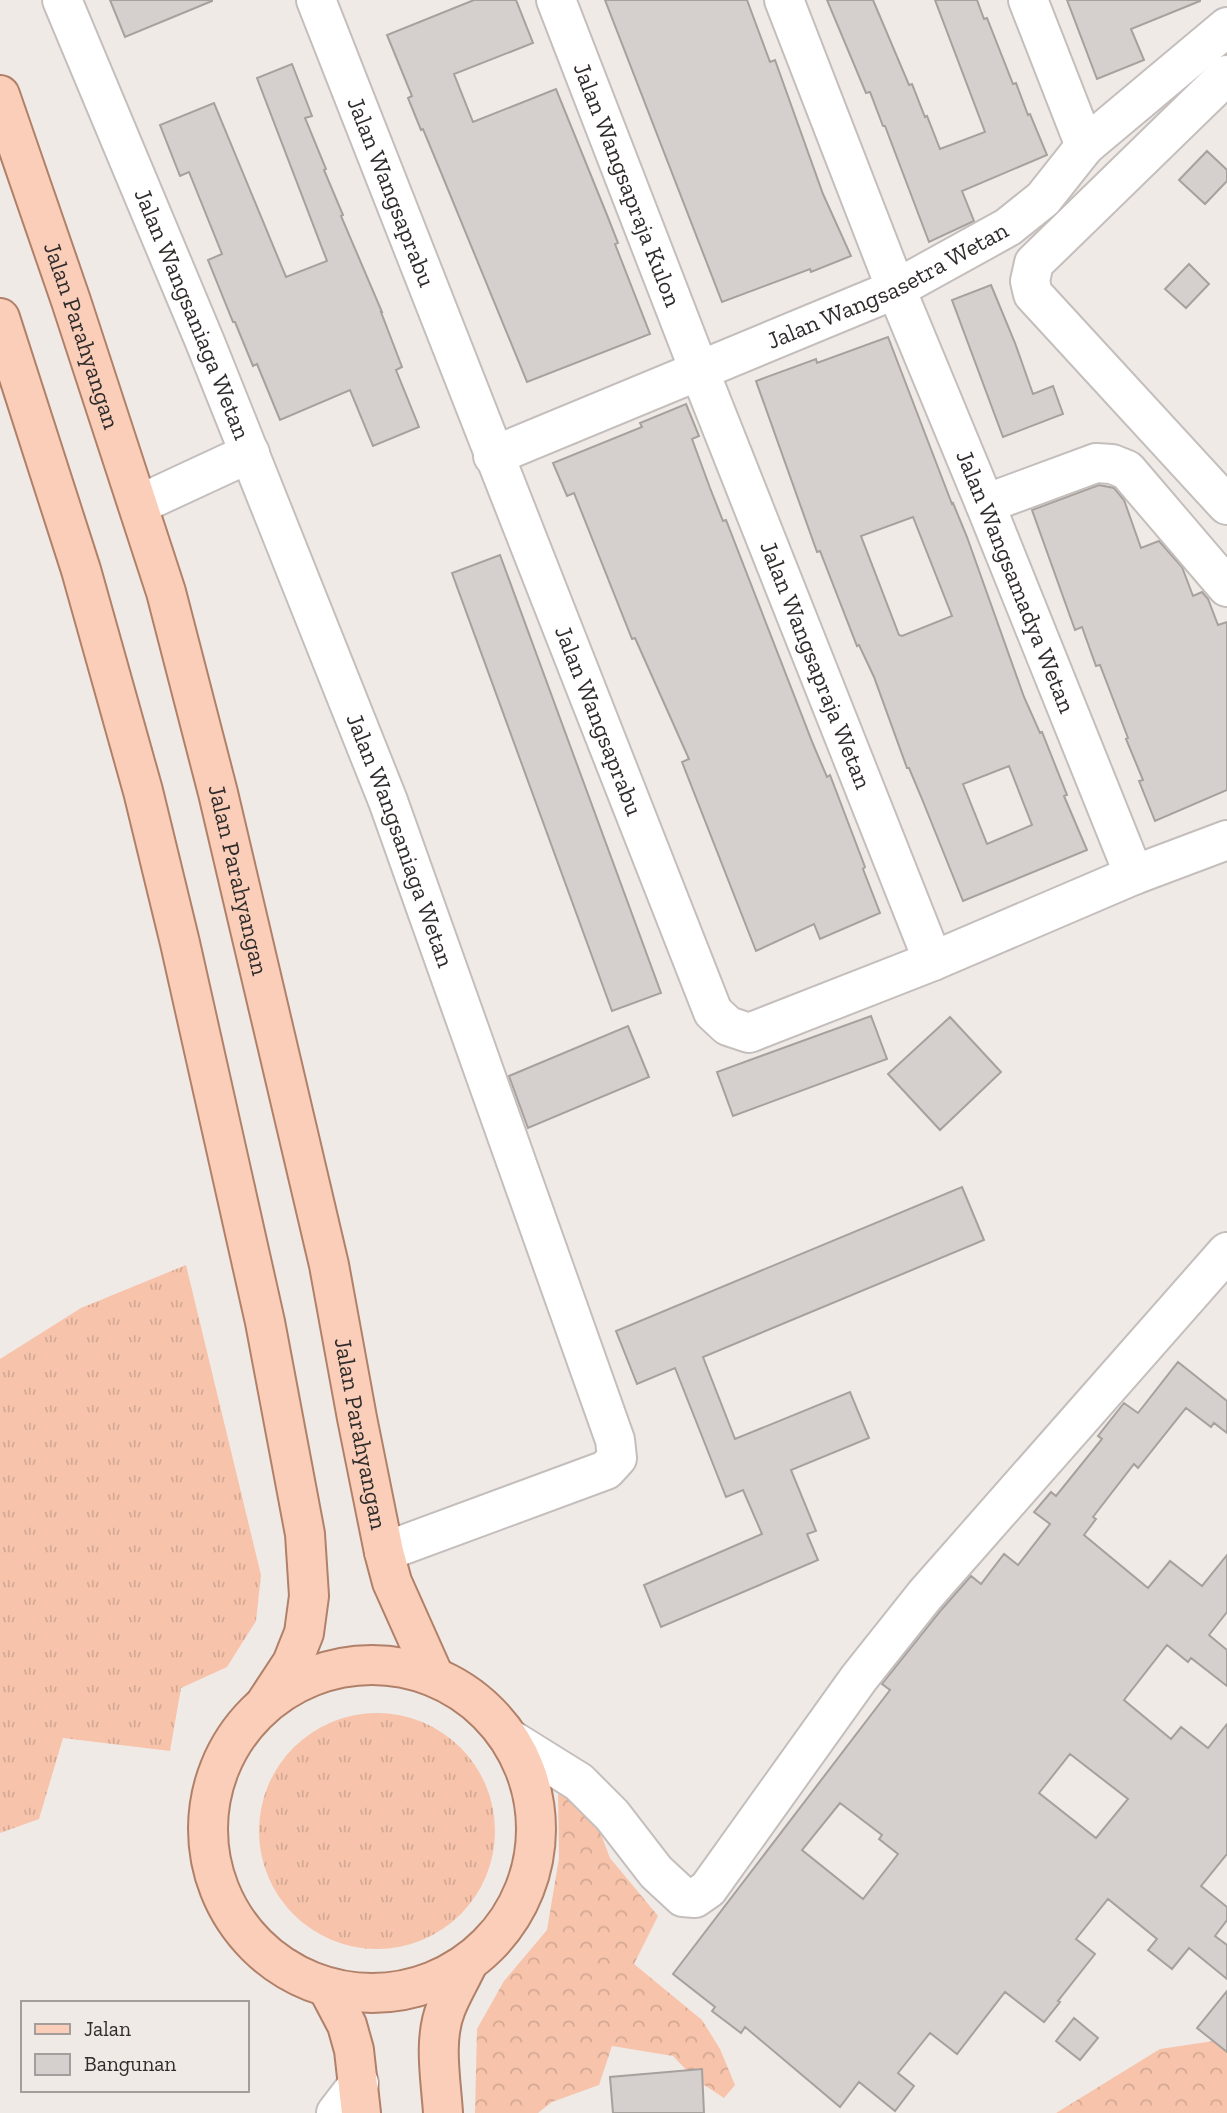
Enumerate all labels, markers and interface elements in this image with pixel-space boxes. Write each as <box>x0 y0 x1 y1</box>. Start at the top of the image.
street label: Jalan Wangsapraja Kulon <box>568 58 688 311</box>
street label: Jalan Wangsaprabu <box>341 93 442 291</box>
street label: Jalan Wangsaniaga Wetan <box>128 184 257 444</box>
street label: Jalan Wangsasetra Wetan <box>762 215 1013 355</box>
street label: Jalan Parahyangan <box>38 238 127 433</box>
street label: Jalan Wangsamadya Wetan <box>950 446 1082 717</box>
street label: Jalan Wangsapraja Wetan <box>754 537 879 793</box>
street label: Jalan Wangsaprabu <box>549 621 650 820</box>
street label: Jalan Wangsaniaga Wetan <box>340 709 461 971</box>
street label: Jalan Parahyangan <box>202 781 275 978</box>
street label: Jalan Parahyangan <box>329 1335 394 1532</box>
legend <box>21 2001 248 2092</box>
text: Jalan <box>84 2016 131 2041</box>
text: Bangunan <box>84 2051 176 2076</box>

